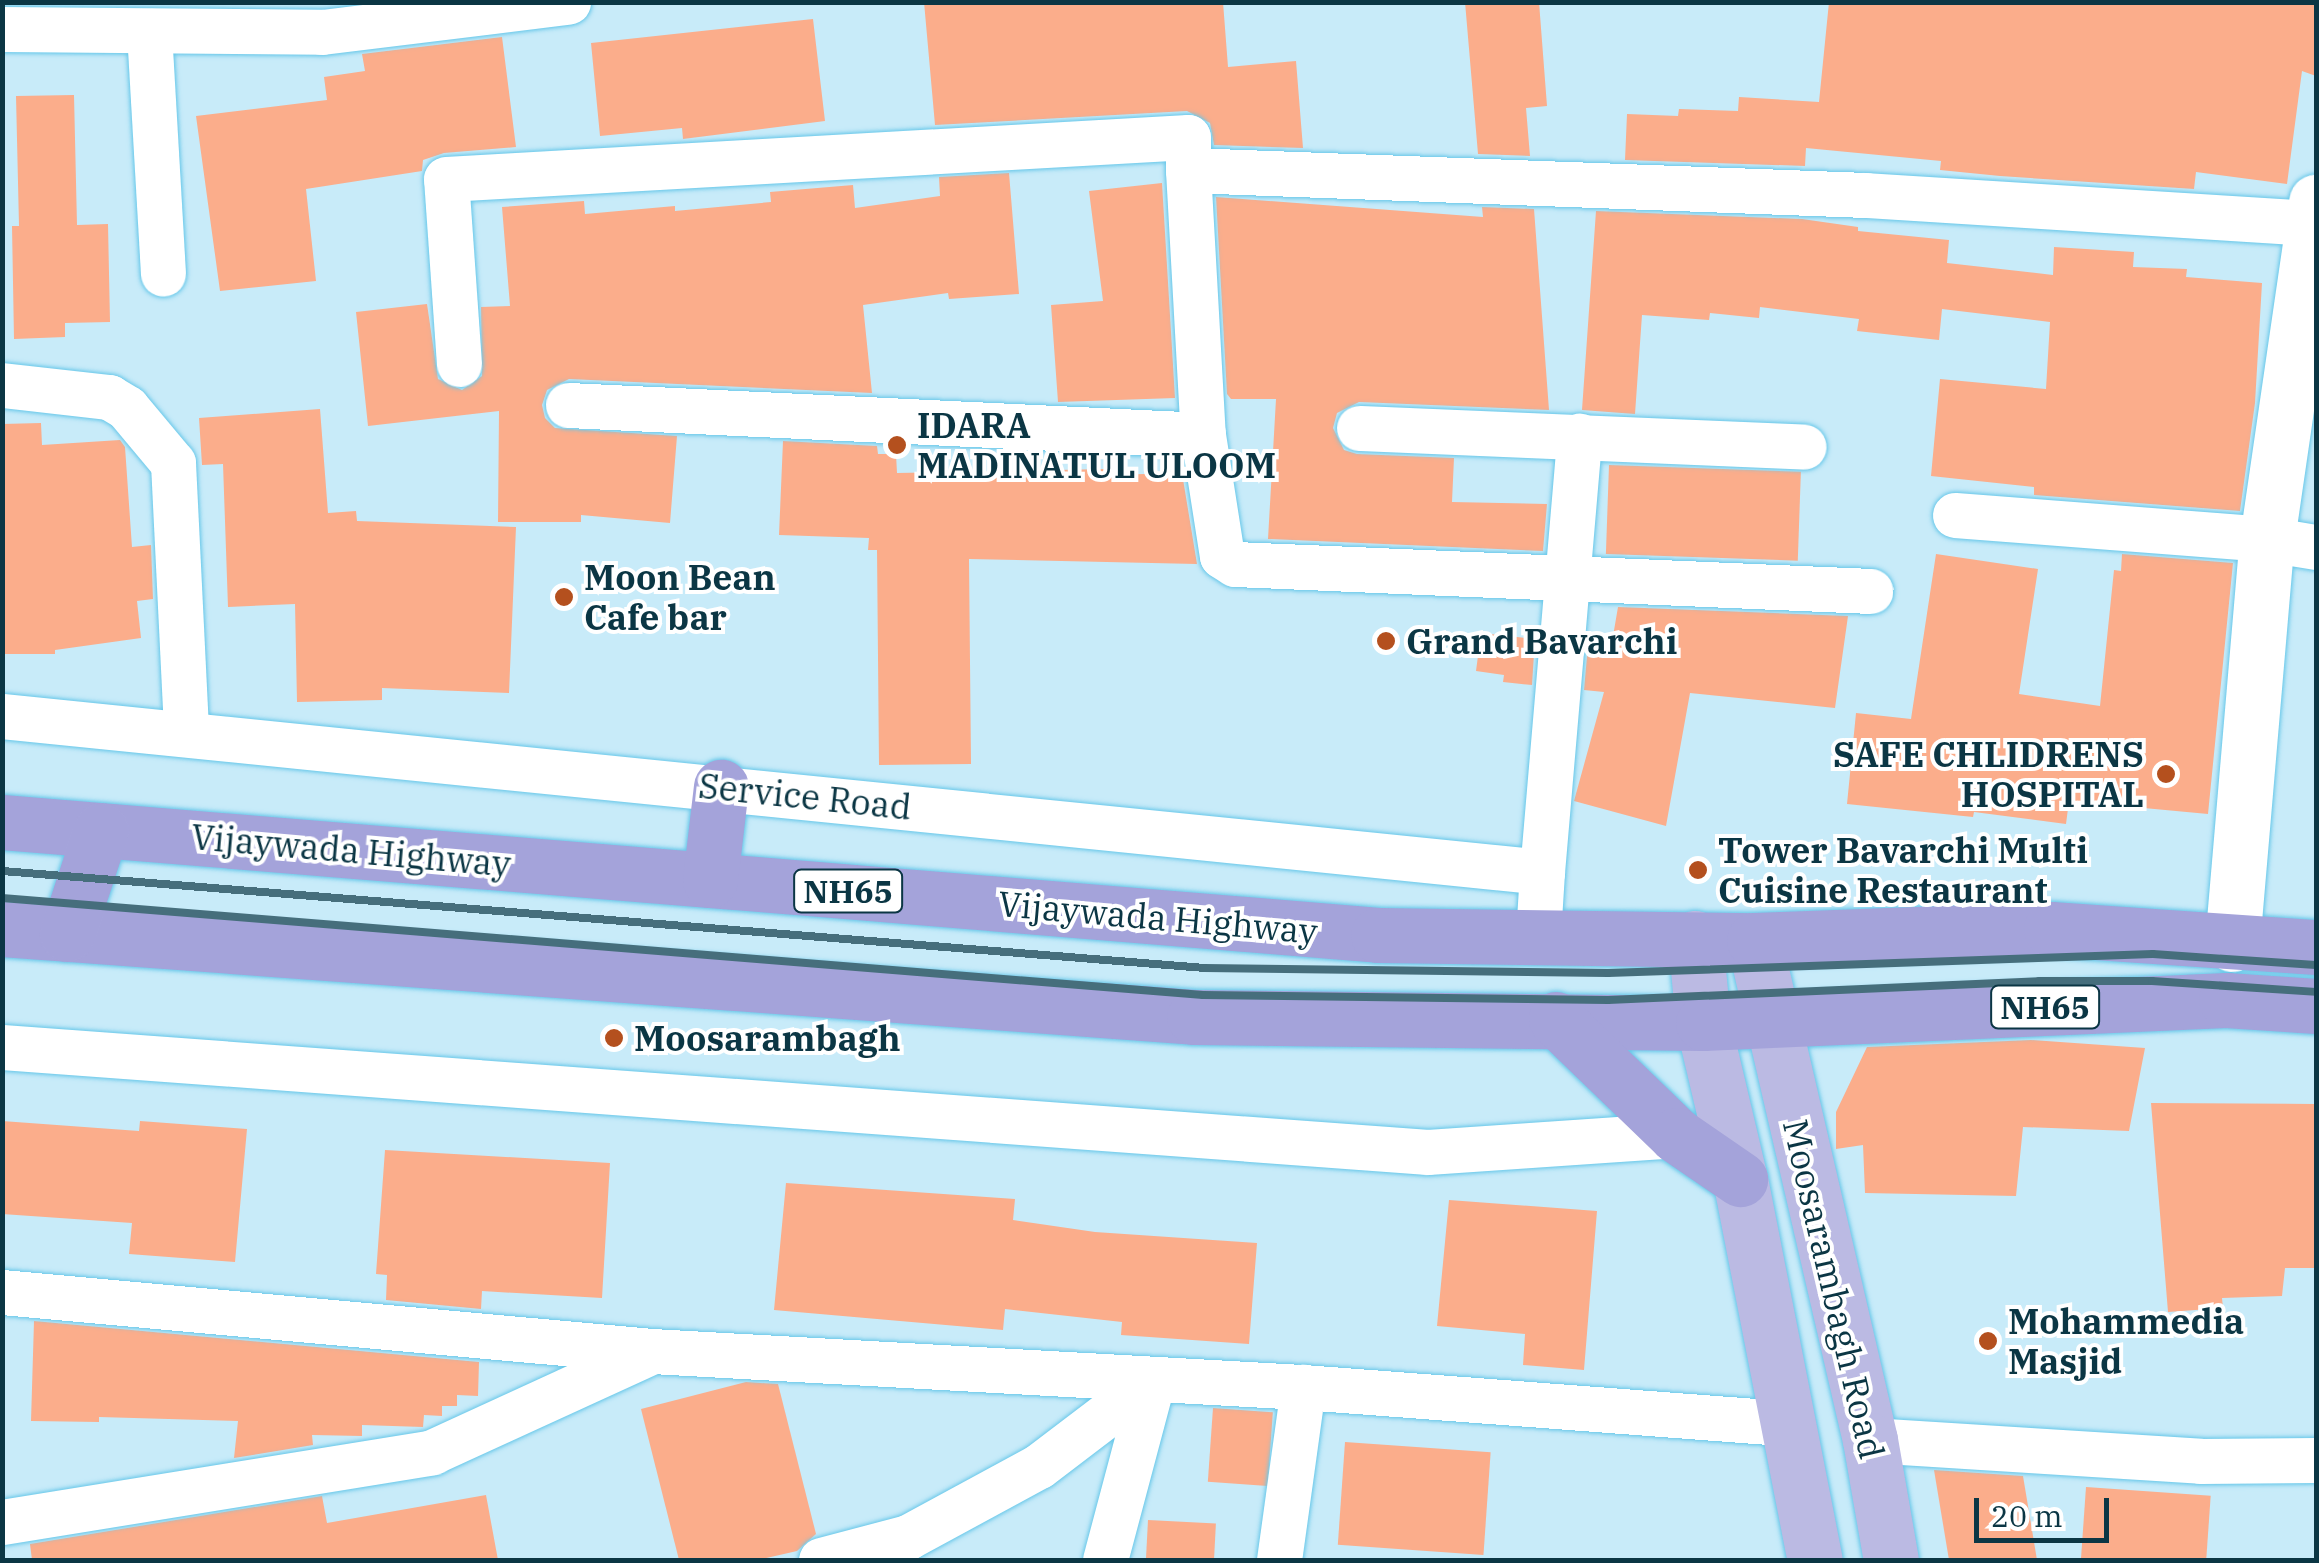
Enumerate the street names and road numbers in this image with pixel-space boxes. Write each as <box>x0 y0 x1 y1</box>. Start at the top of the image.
street label: Service Road <box>697 764 913 828</box>
street label: Vijaywada Highway <box>190 815 512 885</box>
road number: NH65 <box>793 864 903 918</box>
street label: Vijaywada Highway <box>997 882 1319 952</box>
road number: NH65 <box>1990 980 2100 1034</box>
street label: Moosarambagh Road <box>1774 1115 1894 1463</box>

